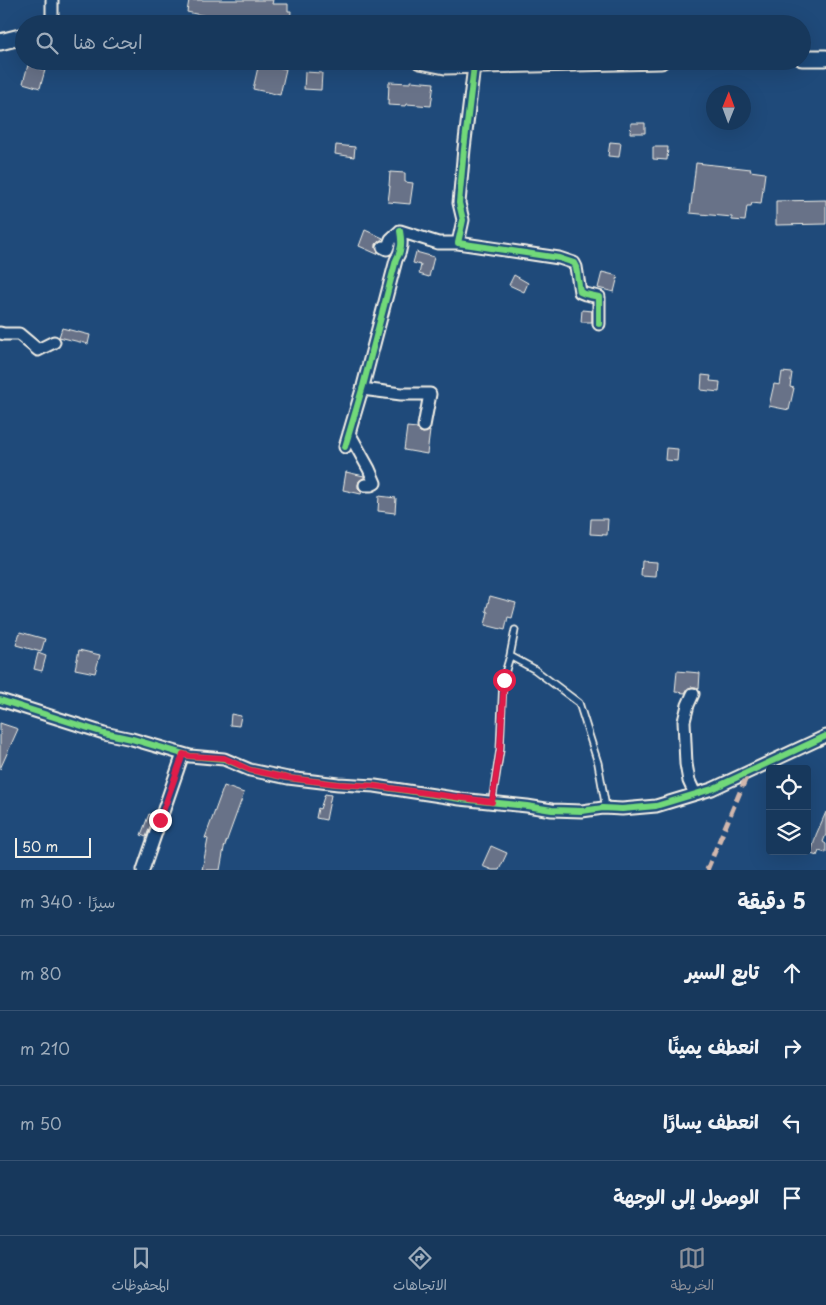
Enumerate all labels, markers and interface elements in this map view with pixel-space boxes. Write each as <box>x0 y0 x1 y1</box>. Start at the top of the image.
search box <box>15 15 811 70</box>
text: ابحث هنا <box>73 27 143 55</box>
icon: search <box>33 29 61 57</box>
north arrow <box>706 85 751 130</box>
route start <box>493 669 516 692</box>
map controls <box>766 765 811 855</box>
button: locate <box>766 765 811 810</box>
route end <box>149 809 172 832</box>
button: layers <box>766 810 811 855</box>
scale bar <box>15 835 91 858</box>
text: 50 m <box>22 836 58 857</box>
text: 5 دقيقة <box>737 884 806 916</box>
text: سيرًا · 340 m <box>20 889 115 913</box>
text: تابع السير <box>685 957 759 985</box>
icon: ahead <box>778 959 806 987</box>
text: 80 m <box>20 961 61 985</box>
text: انعطف يمينًا <box>668 1032 759 1060</box>
icon: right <box>778 1034 806 1062</box>
text: 210 m <box>20 1036 70 1060</box>
text: انعطف يسارًا <box>663 1107 759 1135</box>
icon: left <box>778 1109 806 1137</box>
text: 50 m <box>20 1111 62 1135</box>
text: الوصول إلى الوجهة <box>613 1182 759 1210</box>
icon: arrive <box>778 1184 806 1212</box>
tab: المحفوظات <box>112 1244 169 1298</box>
tab: الاتجاهات <box>393 1244 447 1298</box>
tab: الخريطة <box>671 1244 714 1298</box>

